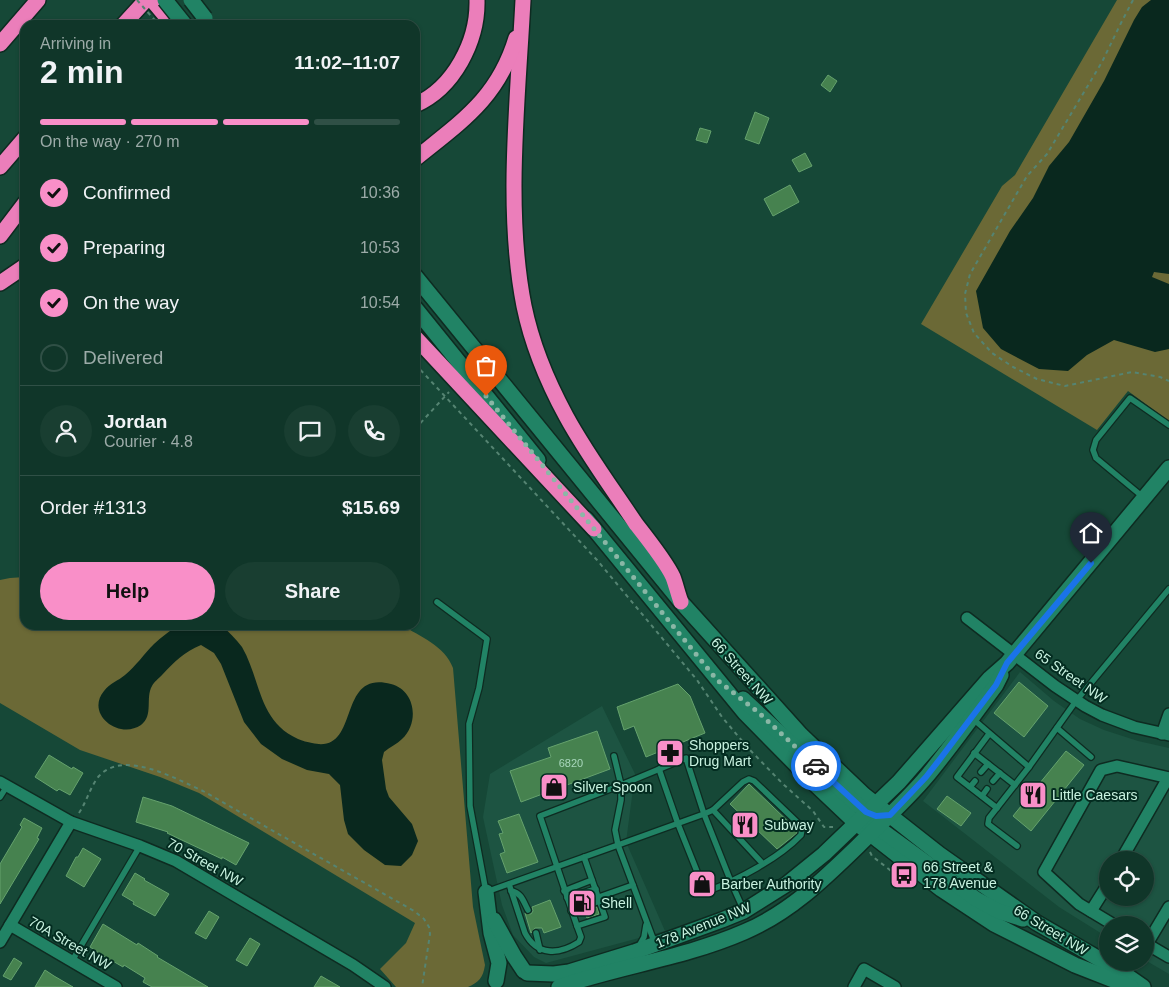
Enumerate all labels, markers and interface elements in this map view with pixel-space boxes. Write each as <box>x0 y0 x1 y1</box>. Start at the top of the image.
text: Arriving in <box>40 35 111 52</box>
text: 11:02–11:07 <box>294 52 400 73</box>
text: 2 min <box>40 54 124 90</box>
text: On the way · 270 m <box>40 133 180 150</box>
icon: check <box>40 179 68 207</box>
text: Confirmed <box>83 182 171 203</box>
text: 10:36 <box>360 184 400 201</box>
icon: check <box>40 234 68 262</box>
text: Preparing <box>83 237 165 258</box>
text: 10:53 <box>360 239 400 256</box>
icon: check <box>40 289 68 317</box>
text: On the way <box>83 292 179 313</box>
text: 10:54 <box>360 294 400 311</box>
pin <box>465 345 507 396</box>
text: Delivered <box>83 347 163 368</box>
icon: bag <box>472 352 500 380</box>
button: person <box>40 405 92 457</box>
button: chat <box>284 405 336 457</box>
button: phone <box>348 405 400 457</box>
text: Jordan <box>104 411 167 432</box>
text: Courier · 4.8 <box>104 433 193 450</box>
text: Order #1313 <box>40 497 147 518</box>
text: $15.69 <box>342 497 400 518</box>
pin <box>1070 512 1112 563</box>
icon: home <box>1077 519 1105 547</box>
button: Help <box>40 562 215 620</box>
button: Share <box>225 562 400 620</box>
street label: 66 Street NW <box>708 634 777 708</box>
street label: 65 Street NW <box>1032 645 1111 707</box>
place label: Shoppers Drug Mart <box>689 737 751 769</box>
pharmacy icon: Shoppers Drug Mart <box>655 738 685 768</box>
courier <box>791 741 841 791</box>
icon: car <box>802 752 830 780</box>
house number: 6820 <box>559 757 583 769</box>
shop icon: Silver Spoon <box>539 772 569 802</box>
place label: Silver Spoon <box>573 779 652 795</box>
restaurant icon: Little Caesars <box>1018 780 1048 810</box>
place label: Little Caesars <box>1052 787 1138 803</box>
restaurant icon: Subway <box>730 810 760 840</box>
place label: Subway <box>764 817 814 833</box>
street label: 70 Street NW <box>164 835 246 890</box>
map controls <box>1099 851 1154 971</box>
button: locate <box>1099 851 1154 906</box>
place label: 66 Street & 178 Avenue <box>923 859 997 891</box>
bus stop icon: 66 Street & 178 Avenue <box>889 860 919 890</box>
shop icon: Barber Authority <box>687 869 717 899</box>
place label: Barber Authority <box>721 876 821 892</box>
fuel station icon: Shell <box>567 888 597 918</box>
place label: Shell <box>601 895 632 911</box>
street label: 178 Avenue NW <box>653 898 754 951</box>
street label: 66 Street NW <box>1011 902 1092 959</box>
street label: 70A Street NW <box>26 913 115 973</box>
button: layers <box>1099 916 1154 971</box>

